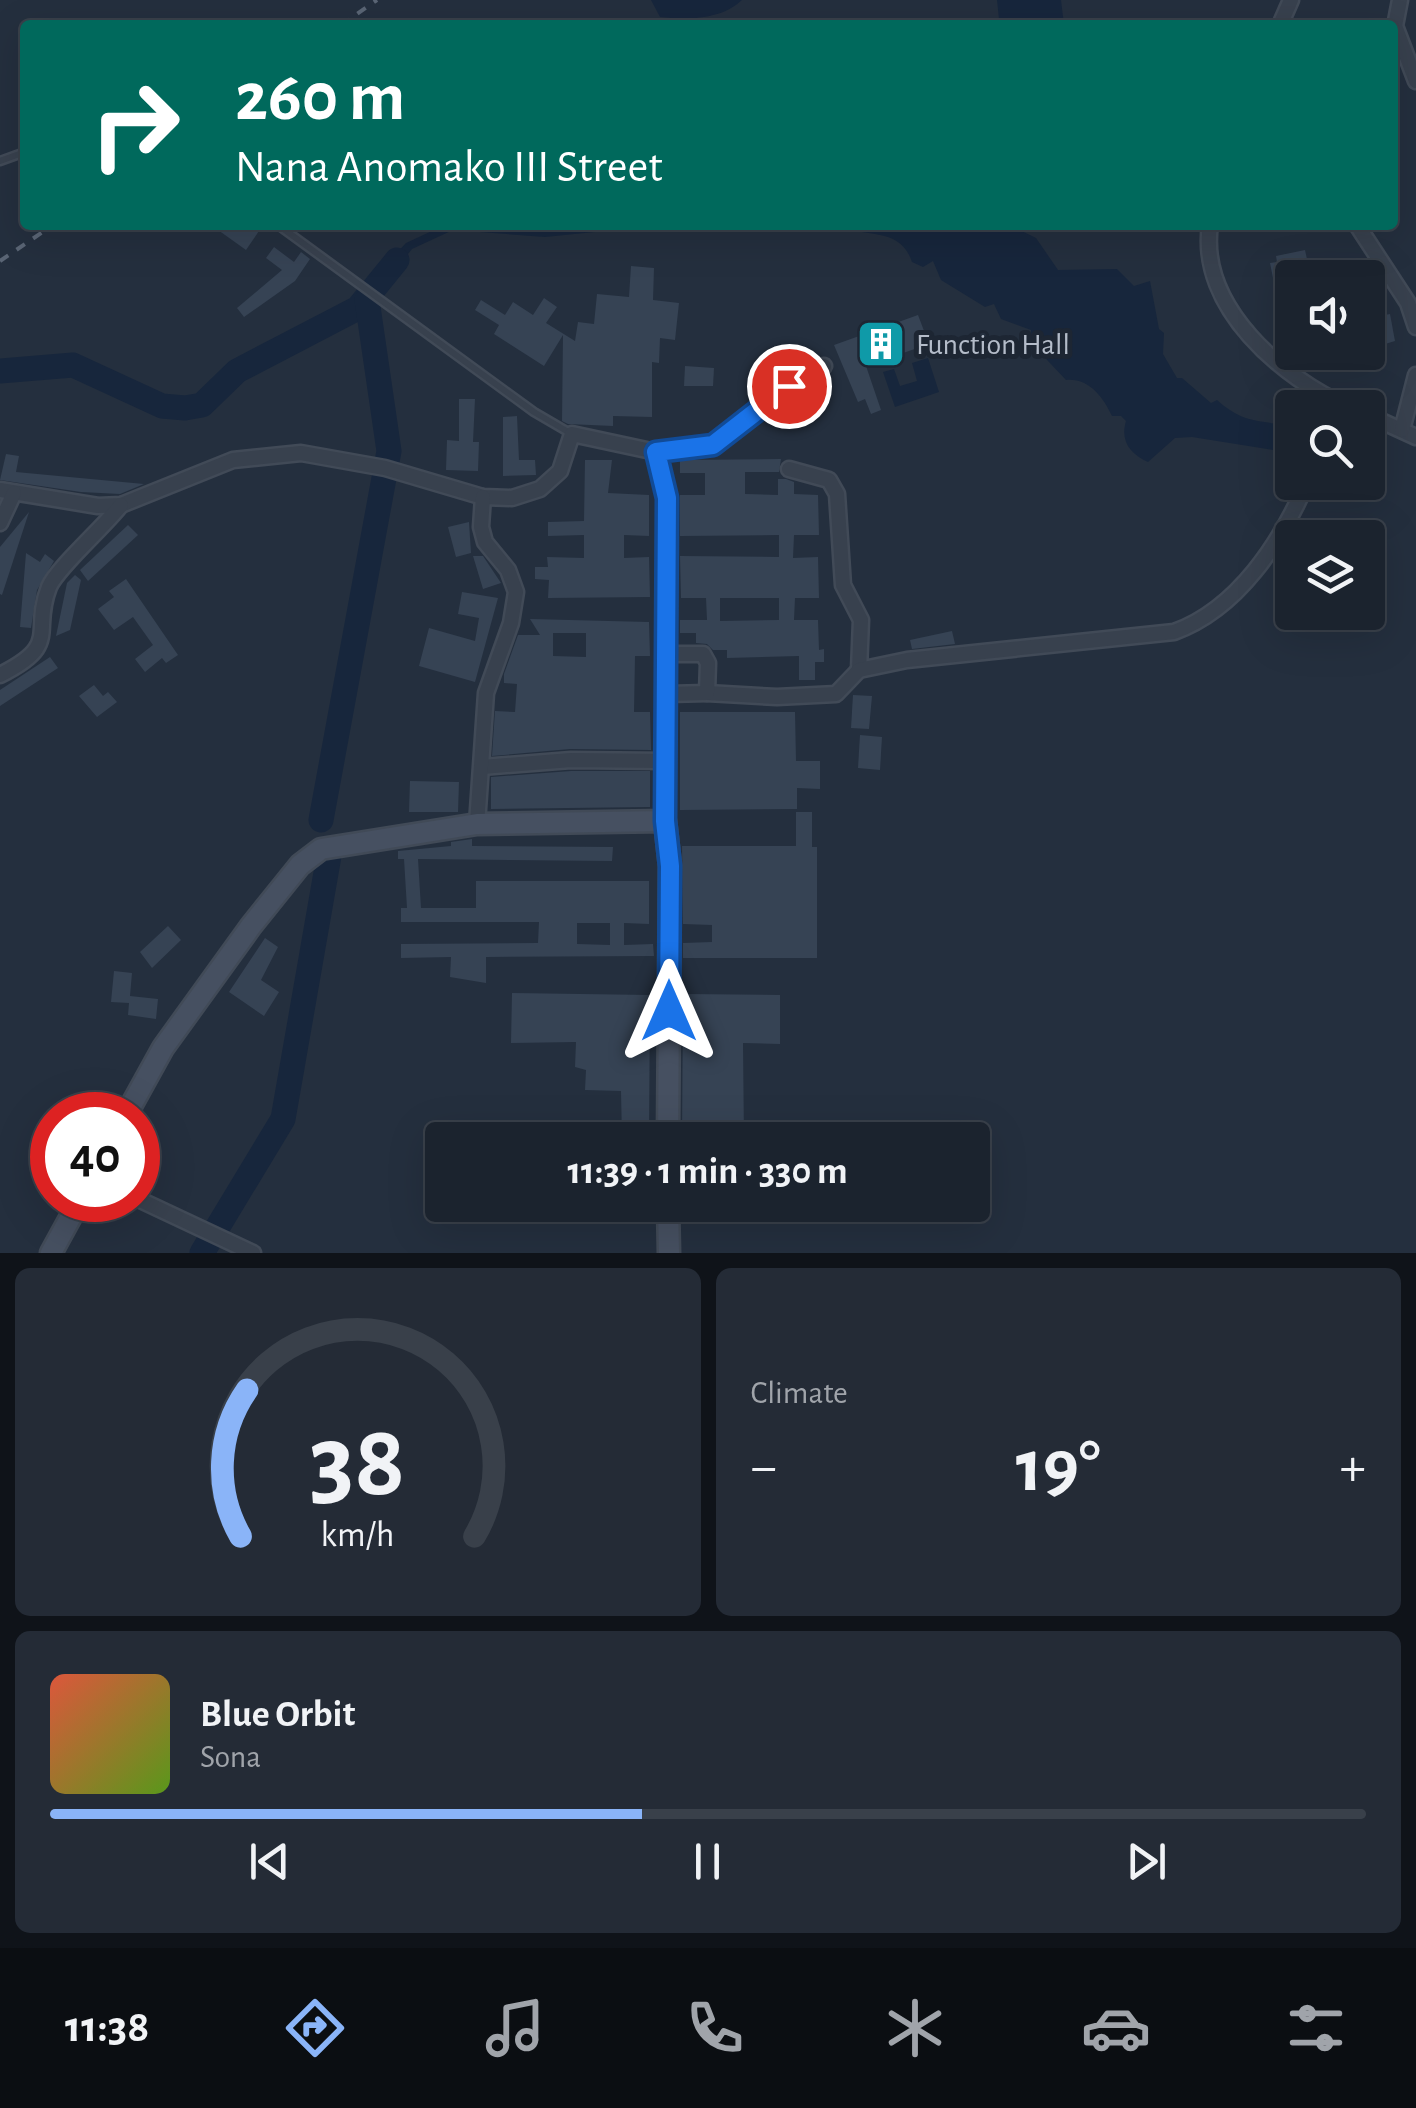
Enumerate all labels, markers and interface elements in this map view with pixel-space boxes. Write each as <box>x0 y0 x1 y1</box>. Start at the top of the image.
icon: right <box>70 60 200 190</box>
text: 260 m <box>235 63 405 133</box>
text: Nana Anomako III Street <box>235 145 663 190</box>
map controls <box>1275 260 1385 630</box>
button: sound <box>1275 260 1385 370</box>
building icon: Function Hall <box>855 318 907 370</box>
place label: Function Hall <box>916 330 1070 360</box>
pin <box>747 344 832 429</box>
icon: arrive <box>762 359 817 414</box>
button: search <box>1275 390 1385 500</box>
button: layers <box>1275 520 1385 630</box>
position arrow <box>617 959 721 1063</box>
speed limit sign: 40 <box>30 1092 160 1222</box>
text: 11:39 · 1 min · 330 m <box>567 1153 848 1191</box>
text: Climate <box>751 1377 848 1409</box>
text: 38 <box>310 1411 406 1515</box>
text: 19° <box>1016 1430 1101 1505</box>
text: − <box>751 1440 777 1495</box>
text: + <box>1340 1440 1366 1495</box>
text: km/h <box>321 1517 395 1553</box>
text: Blue Orbit <box>200 1696 355 1734</box>
text: Sona <box>200 1741 261 1773</box>
icon: previous <box>242 1834 297 1889</box>
icon: pause <box>680 1834 735 1889</box>
icon: next <box>1119 1834 1174 1889</box>
icon: directions <box>280 1993 350 2063</box>
icon: music <box>480 1993 550 2063</box>
icon: phone <box>680 1993 750 2063</box>
icon: climate <box>880 1993 950 2063</box>
icon: car <box>1081 1993 1151 2063</box>
icon: filters <box>1281 1993 1351 2063</box>
text: 11:38 <box>65 2005 149 2050</box>

